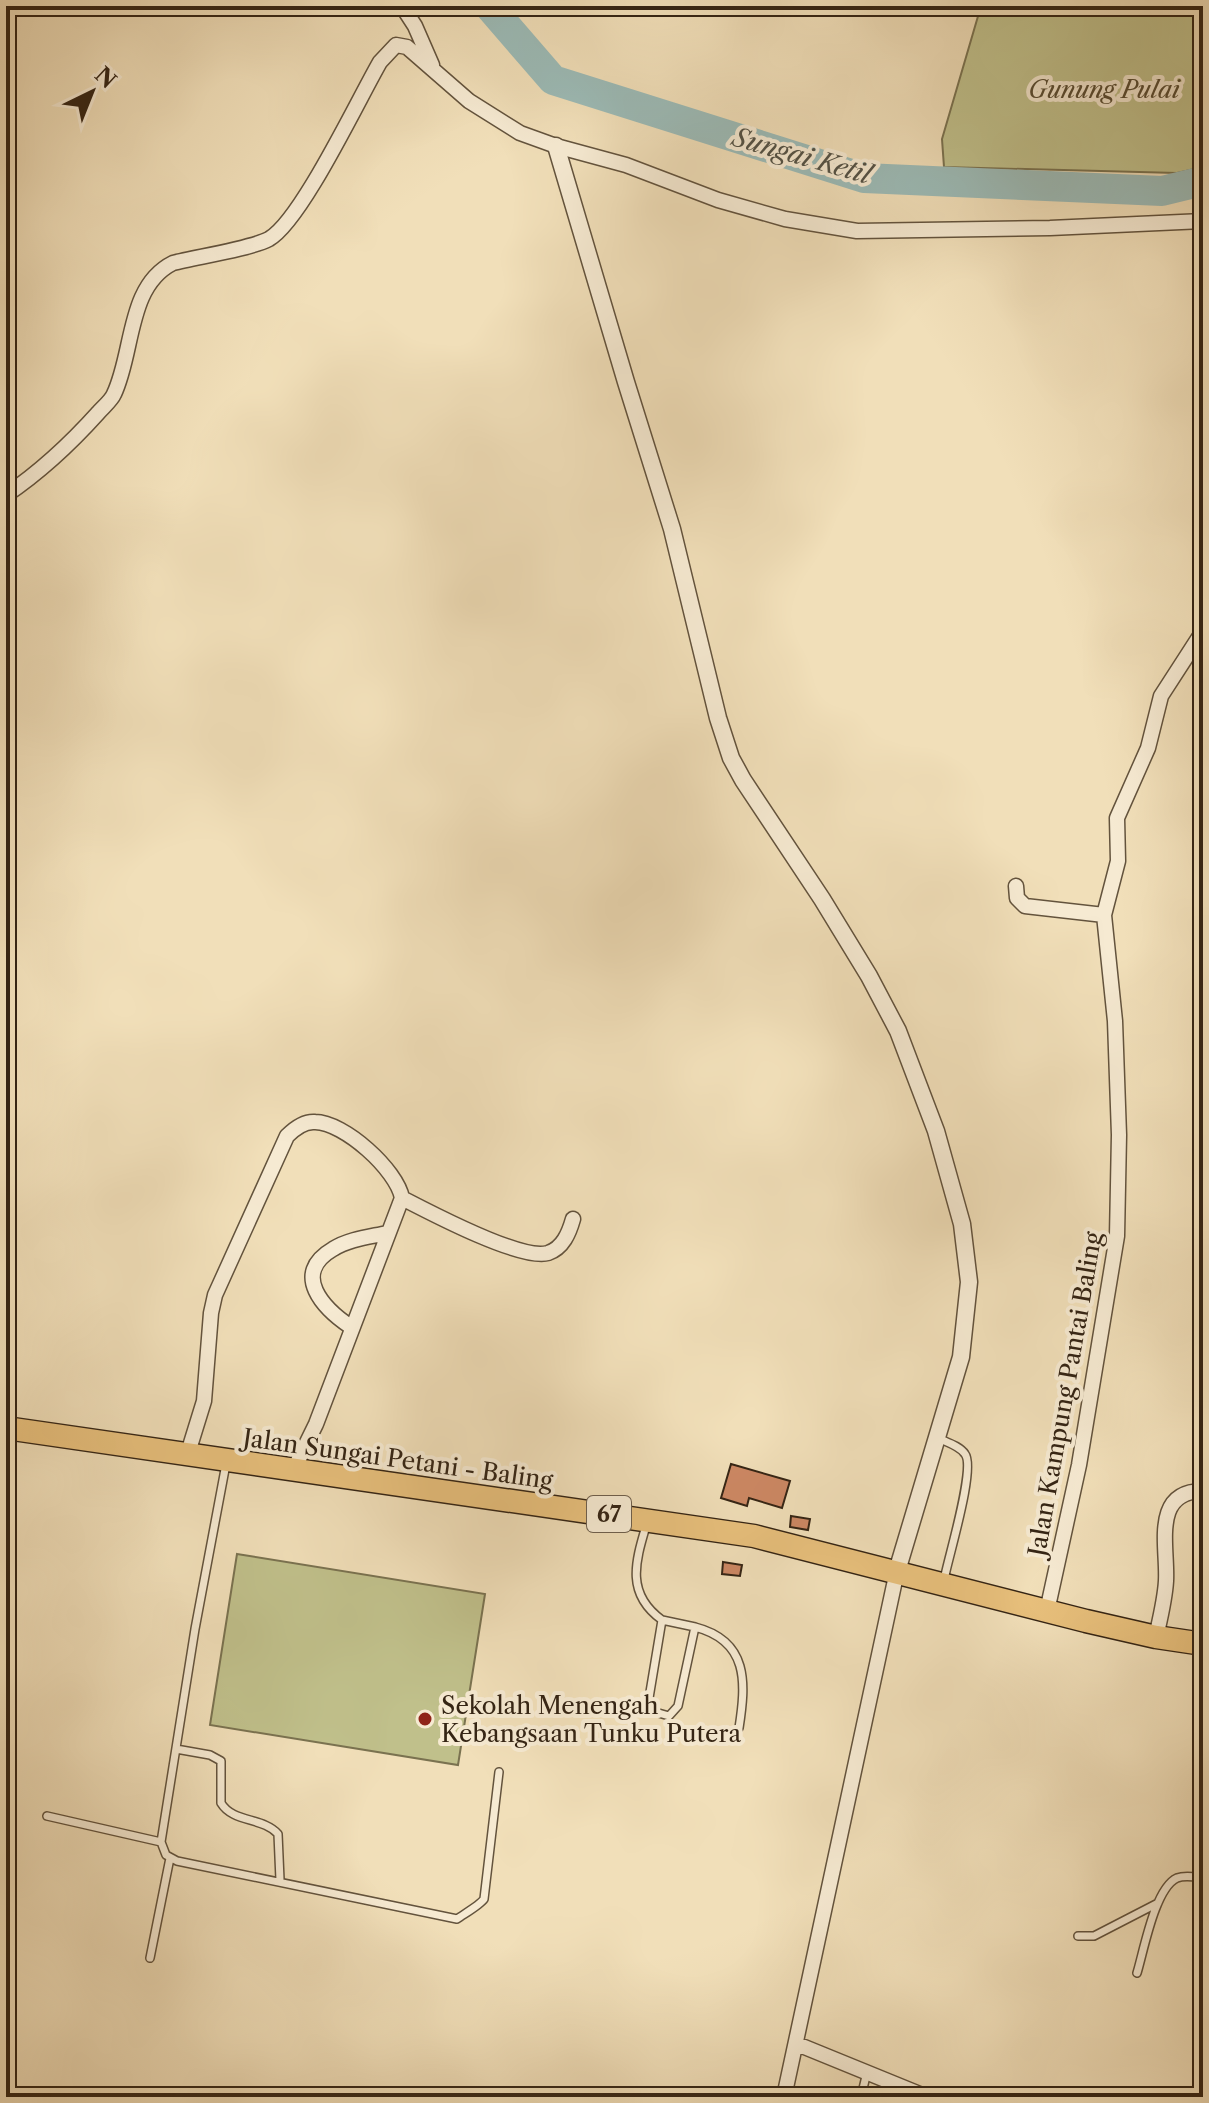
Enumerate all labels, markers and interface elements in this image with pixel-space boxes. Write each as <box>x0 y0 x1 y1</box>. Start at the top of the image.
north arrow <box>52 52 132 132</box>
text: N <box>89 61 121 94</box>
park label: Gunung Pulai <box>1028 75 1181 104</box>
water label: Sungai Ketil <box>727 120 878 192</box>
street label: Jalan Kampung Pantai Baling <box>1021 1229 1108 1562</box>
street label: Jalan Sungai Petani - Baling <box>237 1422 555 1495</box>
road number: 67 <box>587 1496 631 1532</box>
place label: Sekolah Menengah Kebangsaan Tunku Putera <box>441 1691 741 1748</box>
marker: Sekolah Menengah Kebangsaan Tunku Putera <box>416 1710 434 1728</box>

